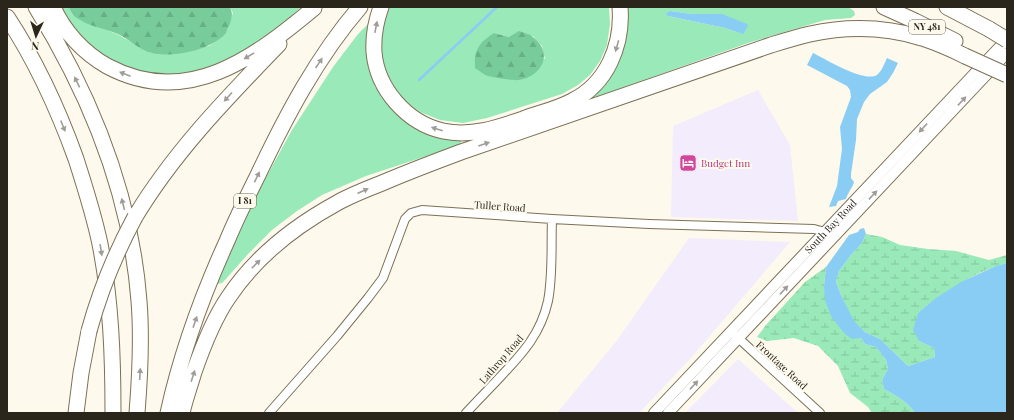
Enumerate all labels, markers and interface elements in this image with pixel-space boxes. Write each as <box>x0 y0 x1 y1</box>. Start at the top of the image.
north arrow <box>16 16 56 56</box>
road number: NY 481 <box>909 20 945 34</box>
one-way arrow <box>373 21 379 34</box>
text: N <box>31 39 40 54</box>
one-way arrow <box>613 39 619 52</box>
one-way arrow <box>243 53 255 60</box>
one-way arrow <box>315 58 323 68</box>
one-way arrow <box>118 71 130 77</box>
one-way arrow <box>74 76 80 88</box>
one-way arrow <box>224 92 233 102</box>
one-way arrow <box>957 96 967 106</box>
one-way arrow <box>61 121 67 133</box>
one-way arrow <box>918 123 927 134</box>
one-way arrow <box>430 126 442 132</box>
one-way arrow <box>478 141 490 147</box>
hotel icon: Budget Inn <box>678 153 698 173</box>
place label: Budget Inn <box>701 156 750 170</box>
one-way arrow <box>254 171 260 183</box>
one-way arrow <box>357 188 368 194</box>
one-way arrow <box>868 191 877 200</box>
road number: I 81 <box>234 194 256 208</box>
street label: South Bay Road <box>801 196 860 256</box>
one-way arrow <box>120 197 126 209</box>
street label: Tuller Road <box>474 197 526 215</box>
one-way arrow <box>98 244 104 256</box>
one-way arrow <box>251 259 261 268</box>
one-way arrow <box>779 285 788 295</box>
one-way arrow <box>192 316 198 328</box>
street label: Lathrop Road <box>476 331 526 387</box>
street label: Frontage Road <box>753 338 811 393</box>
one-way arrow <box>137 367 143 380</box>
one-way arrow <box>190 369 196 381</box>
one-way arrow <box>690 380 699 390</box>

